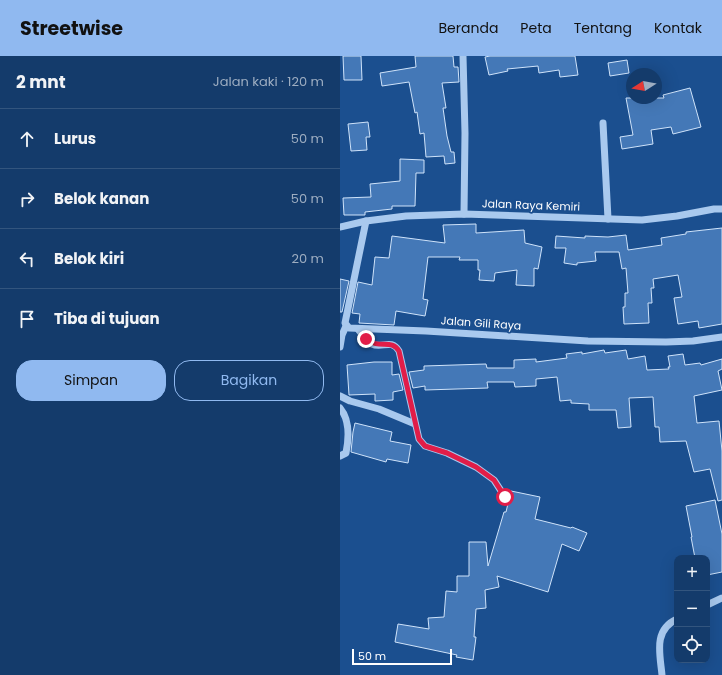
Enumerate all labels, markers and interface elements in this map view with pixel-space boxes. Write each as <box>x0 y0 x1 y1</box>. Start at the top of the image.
text: Streetwise <box>20 15 123 42</box>
text: Beranda <box>439 18 498 38</box>
text: Peta <box>520 18 552 38</box>
text: Tentang <box>574 18 632 38</box>
text: Kontak <box>654 18 702 38</box>
north arrow <box>626 68 662 104</box>
text: 2 mnt <box>16 70 66 94</box>
text: Jalan kaki · 120 m <box>213 72 324 91</box>
icon: ahead <box>16 128 38 150</box>
text: Lurus <box>54 128 96 149</box>
text: 50 m <box>291 129 324 148</box>
icon: right <box>16 188 38 210</box>
text: Belok kanan <box>54 188 149 209</box>
text: 50 m <box>291 189 324 208</box>
street label: Jalan Raya Kemiri <box>482 195 581 215</box>
icon: left <box>16 248 38 270</box>
text: Belok kiri <box>54 248 124 269</box>
text: 20 m <box>291 249 324 268</box>
icon: arrive <box>16 308 38 330</box>
text: Tiba di tujuan <box>54 308 160 329</box>
street label: Jalan Gili Raya <box>440 312 522 334</box>
route end <box>357 330 375 348</box>
button: Simpan <box>16 360 166 401</box>
button: Bagikan <box>174 360 324 401</box>
route start <box>496 488 514 506</box>
map controls <box>674 555 710 663</box>
button: + <box>674 555 710 591</box>
button: − <box>674 591 710 627</box>
button: locate <box>674 627 710 663</box>
scale bar <box>352 647 452 666</box>
text: 50 m <box>358 648 386 664</box>

